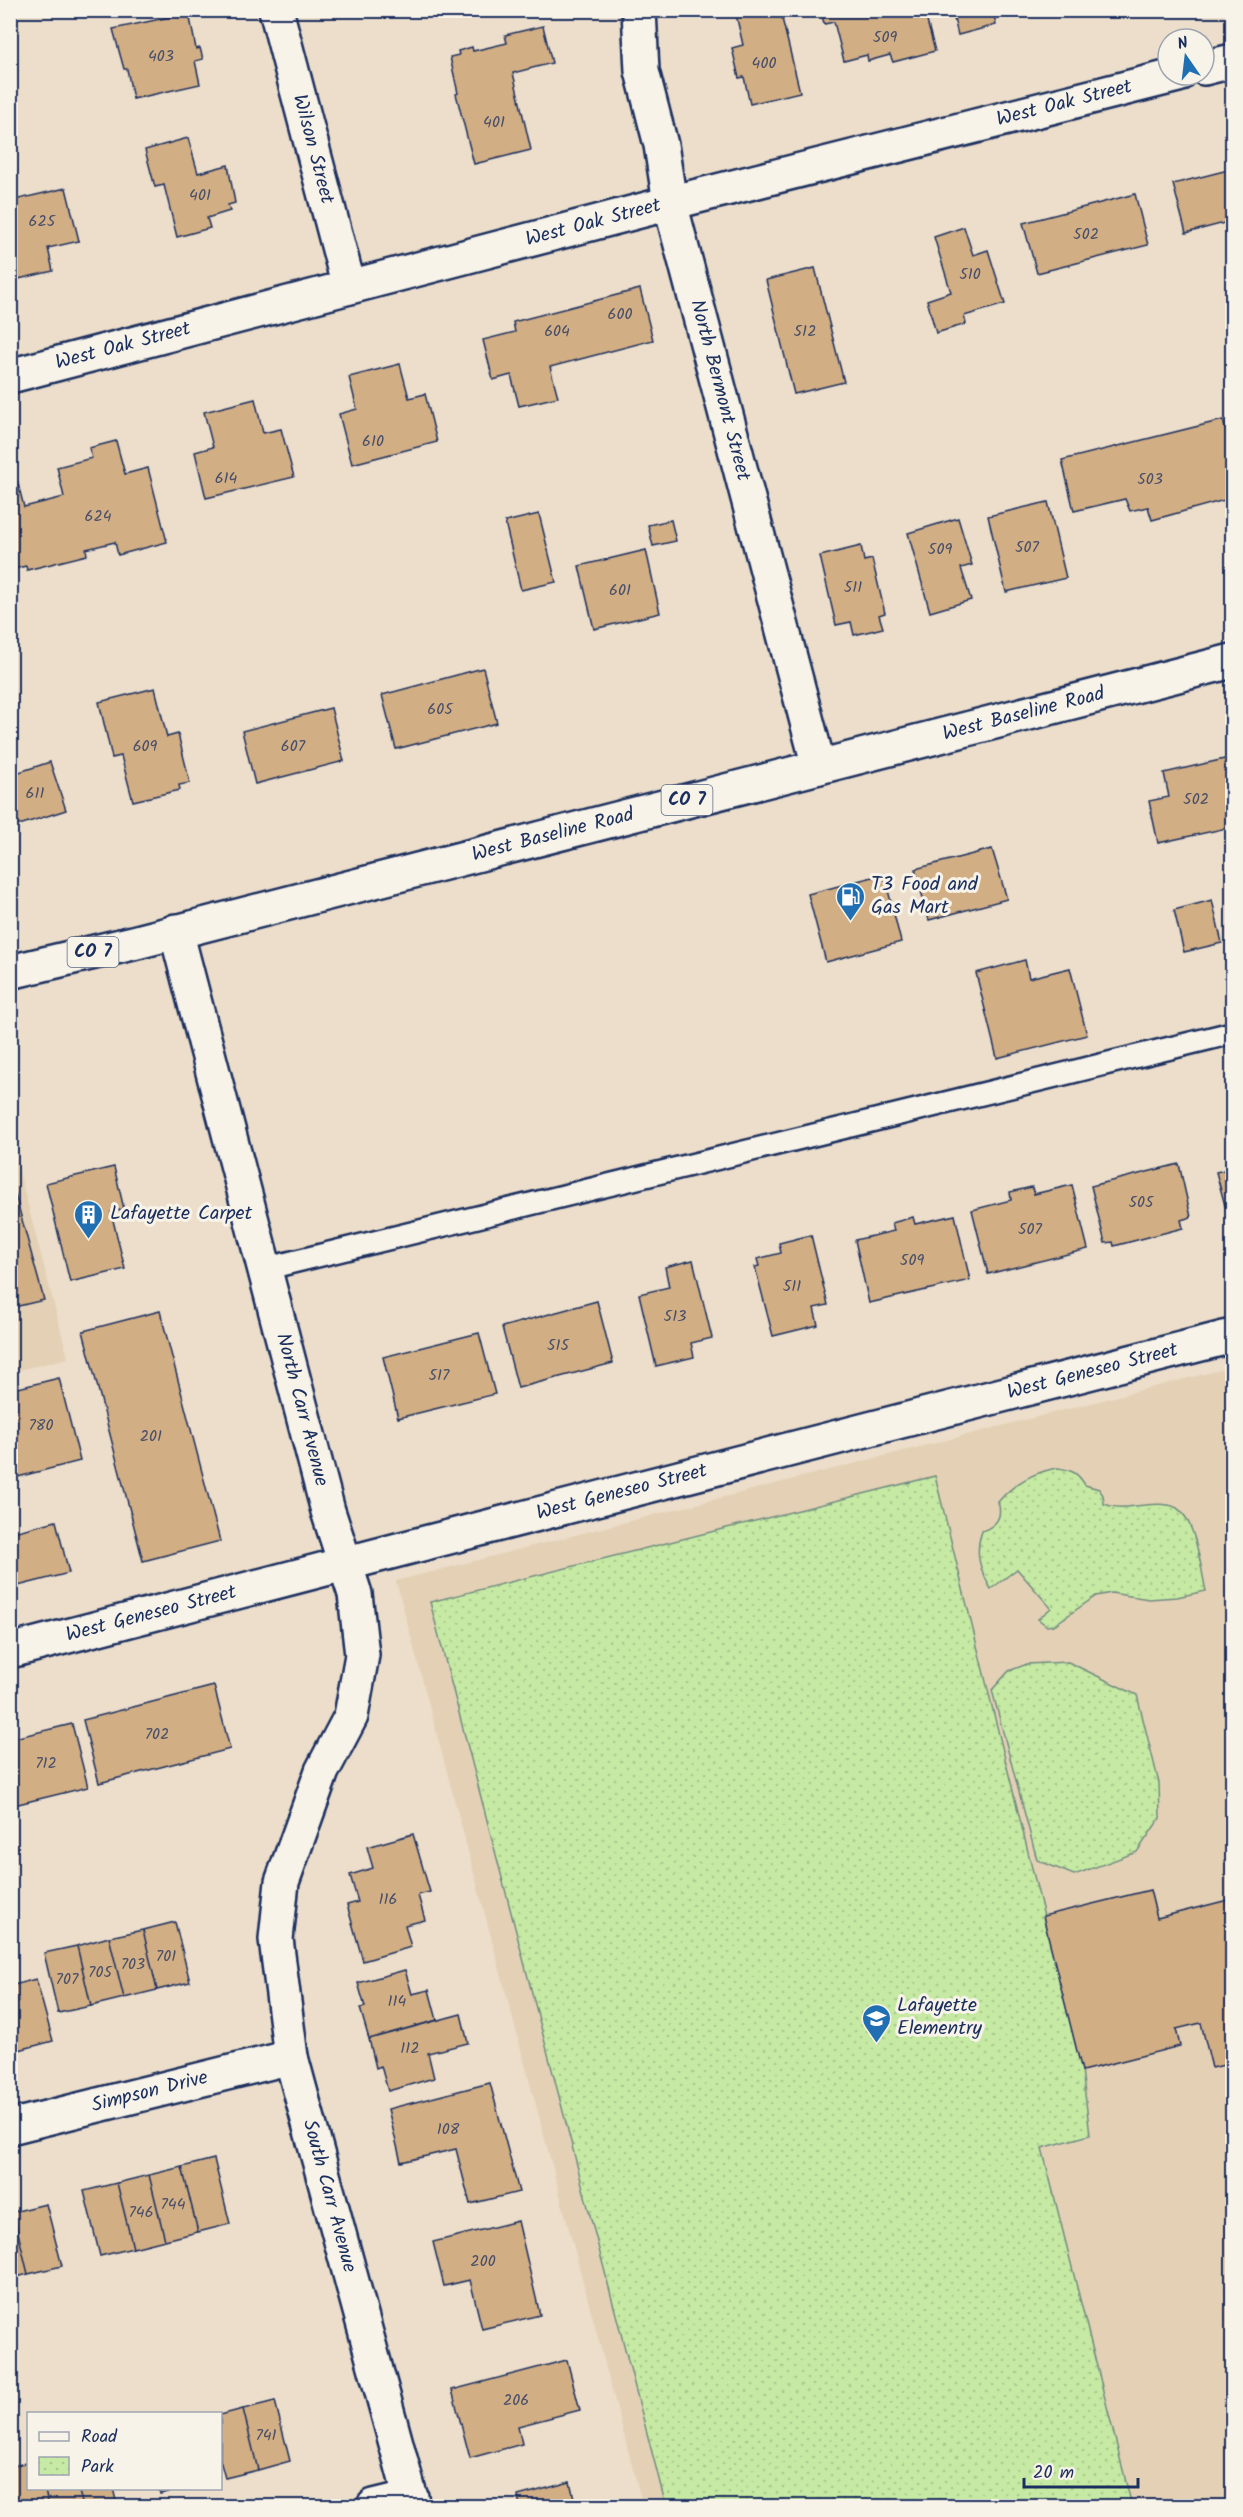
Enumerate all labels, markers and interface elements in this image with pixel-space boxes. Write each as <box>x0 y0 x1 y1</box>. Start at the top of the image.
house number: 509 <box>873 25 897 50</box>
north arrow <box>1156 27 1216 87</box>
text: N <box>1175 31 1191 57</box>
house number: 403 <box>148 44 174 69</box>
house number: 400 <box>752 51 776 76</box>
street label: West Oak Street <box>993 71 1136 136</box>
street label: Wilson Street <box>283 91 343 208</box>
house number: 401 <box>483 110 505 135</box>
house number: 401 <box>189 183 211 208</box>
street label: West Oak Street <box>522 190 665 256</box>
house number: 625 <box>29 209 57 234</box>
house number: 502 <box>1073 222 1099 247</box>
house number: 510 <box>959 262 981 287</box>
street label: North Bermont Street <box>680 296 759 485</box>
house number: 600 <box>608 302 632 327</box>
street label: West Oak Street <box>52 313 195 379</box>
house number: 604 <box>544 319 570 344</box>
house number: 512 <box>794 319 816 344</box>
house number: 610 <box>362 429 384 454</box>
house number: 614 <box>215 466 238 491</box>
house number: 503 <box>1137 467 1163 492</box>
house number: 624 <box>84 504 112 529</box>
house number: 507 <box>1015 535 1040 560</box>
house number: 509 <box>928 537 952 562</box>
house number: 511 <box>844 575 862 600</box>
house number: 601 <box>609 578 631 603</box>
street label: West Baseline Road <box>939 678 1109 751</box>
house number: 605 <box>427 697 454 722</box>
house number: 609 <box>133 734 158 759</box>
house number: 607 <box>281 734 306 759</box>
house number: 611 <box>26 781 44 806</box>
road number: CO 7 <box>662 785 712 815</box>
house number: 502 <box>1183 787 1209 812</box>
street label: West Baseline Road <box>469 799 638 871</box>
place label: T3 Food and Gas Mart <box>871 869 979 924</box>
fuel station icon: T3 Food and Gas Mart <box>834 880 866 922</box>
road number: CO 7 <box>68 937 118 967</box>
house number: 505 <box>1128 1190 1155 1215</box>
building icon: Lafayette Carpet <box>73 1198 105 1240</box>
place label: Lafayette Carpet <box>110 1198 253 1230</box>
house number: 507 <box>1018 1217 1043 1242</box>
house number: 509 <box>900 1248 924 1273</box>
house number: 511 <box>783 1274 801 1299</box>
house number: 513 <box>664 1304 686 1329</box>
street label: North Carr Avenue <box>266 1330 337 1490</box>
house number: 515 <box>547 1333 571 1358</box>
street label: West Geneseo Street <box>1004 1334 1182 1409</box>
house number: 517 <box>429 1363 450 1388</box>
house number: 780 <box>28 1413 54 1438</box>
house number: 201 <box>140 1424 162 1449</box>
street label: West Geneseo Street <box>533 1455 711 1530</box>
street label: West Geneseo Street <box>62 1577 240 1652</box>
house number: 702 <box>145 1722 169 1747</box>
house number: 712 <box>35 1751 57 1776</box>
house number: 116 <box>379 1887 397 1912</box>
house number: 701 <box>156 1944 176 1969</box>
house number: 703 <box>121 1952 145 1977</box>
house number: 705 <box>88 1960 113 1985</box>
house number: 707 <box>56 1967 79 1992</box>
house number: 114 <box>388 1989 407 2014</box>
place label: Lafayette Elementry <box>897 1990 983 2045</box>
school or university icon: Lafayette Elementry <box>860 2002 892 2044</box>
house number: 112 <box>400 2036 420 2061</box>
street label: Simpson Drive <box>88 2062 211 2122</box>
street label: South Carr Avenue <box>293 2116 365 2276</box>
house number: 108 <box>437 2117 460 2142</box>
house number: 744 <box>160 2192 186 2217</box>
house number: 746 <box>128 2200 154 2225</box>
house number: 200 <box>470 2249 496 2274</box>
house number: 206 <box>503 2388 529 2413</box>
legend <box>27 2412 222 2490</box>
text: Road <box>81 2423 118 2452</box>
house number: 741 <box>255 2423 277 2448</box>
scale bar <box>1024 2451 1138 2489</box>
text: Park <box>81 2453 114 2482</box>
text: 20 m <box>1033 2459 1074 2488</box>

